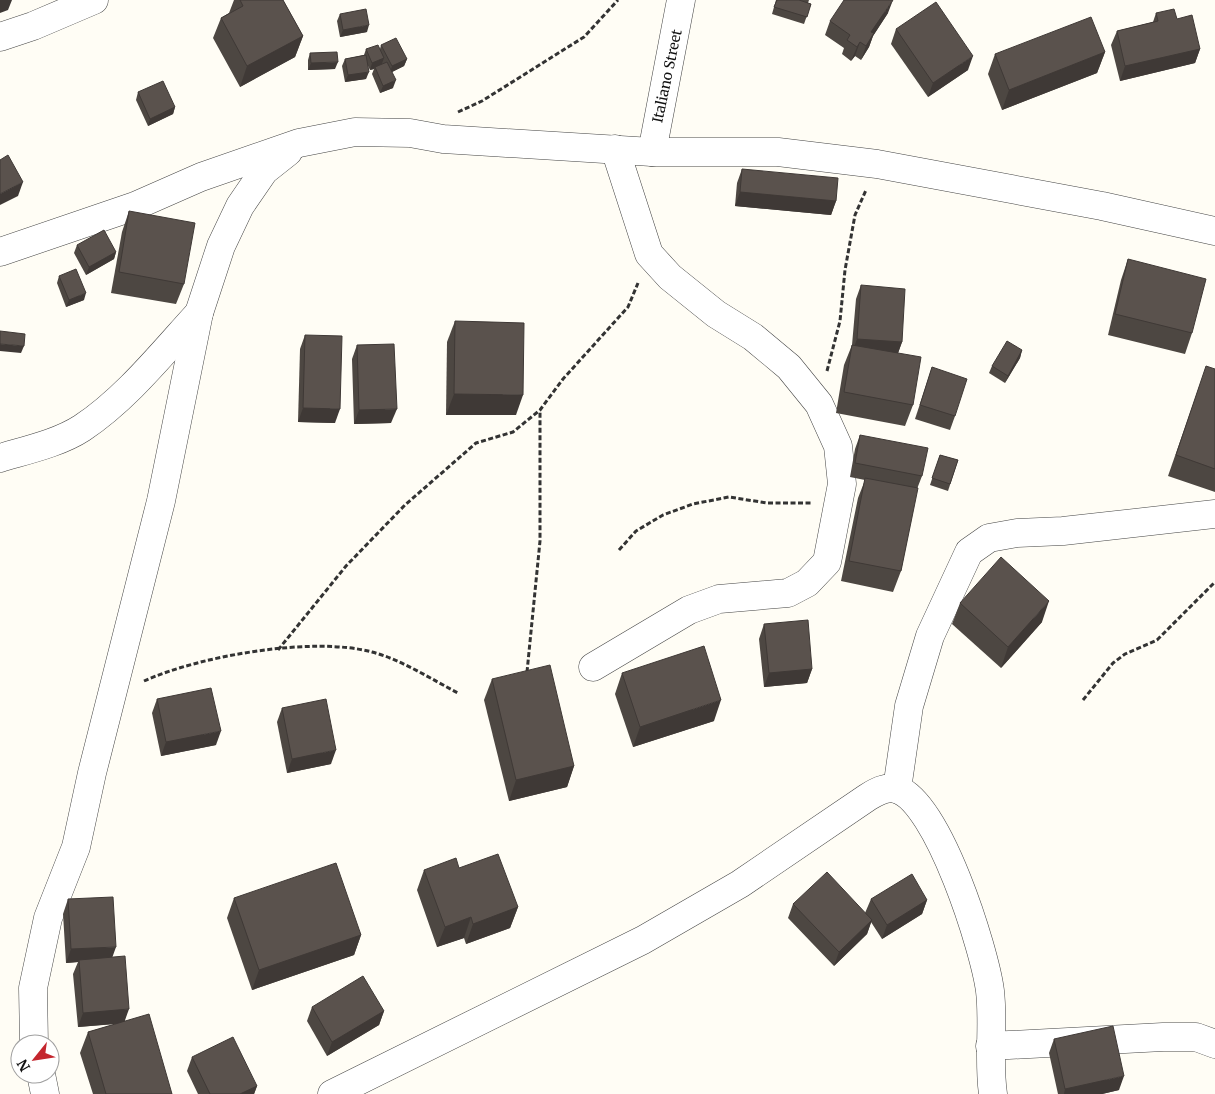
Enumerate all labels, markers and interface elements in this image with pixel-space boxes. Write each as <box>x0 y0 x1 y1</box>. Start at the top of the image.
street label: Italiano Street <box>648 27 686 124</box>
north arrow <box>10 1034 60 1084</box>
text: N <box>13 1056 34 1075</box>

